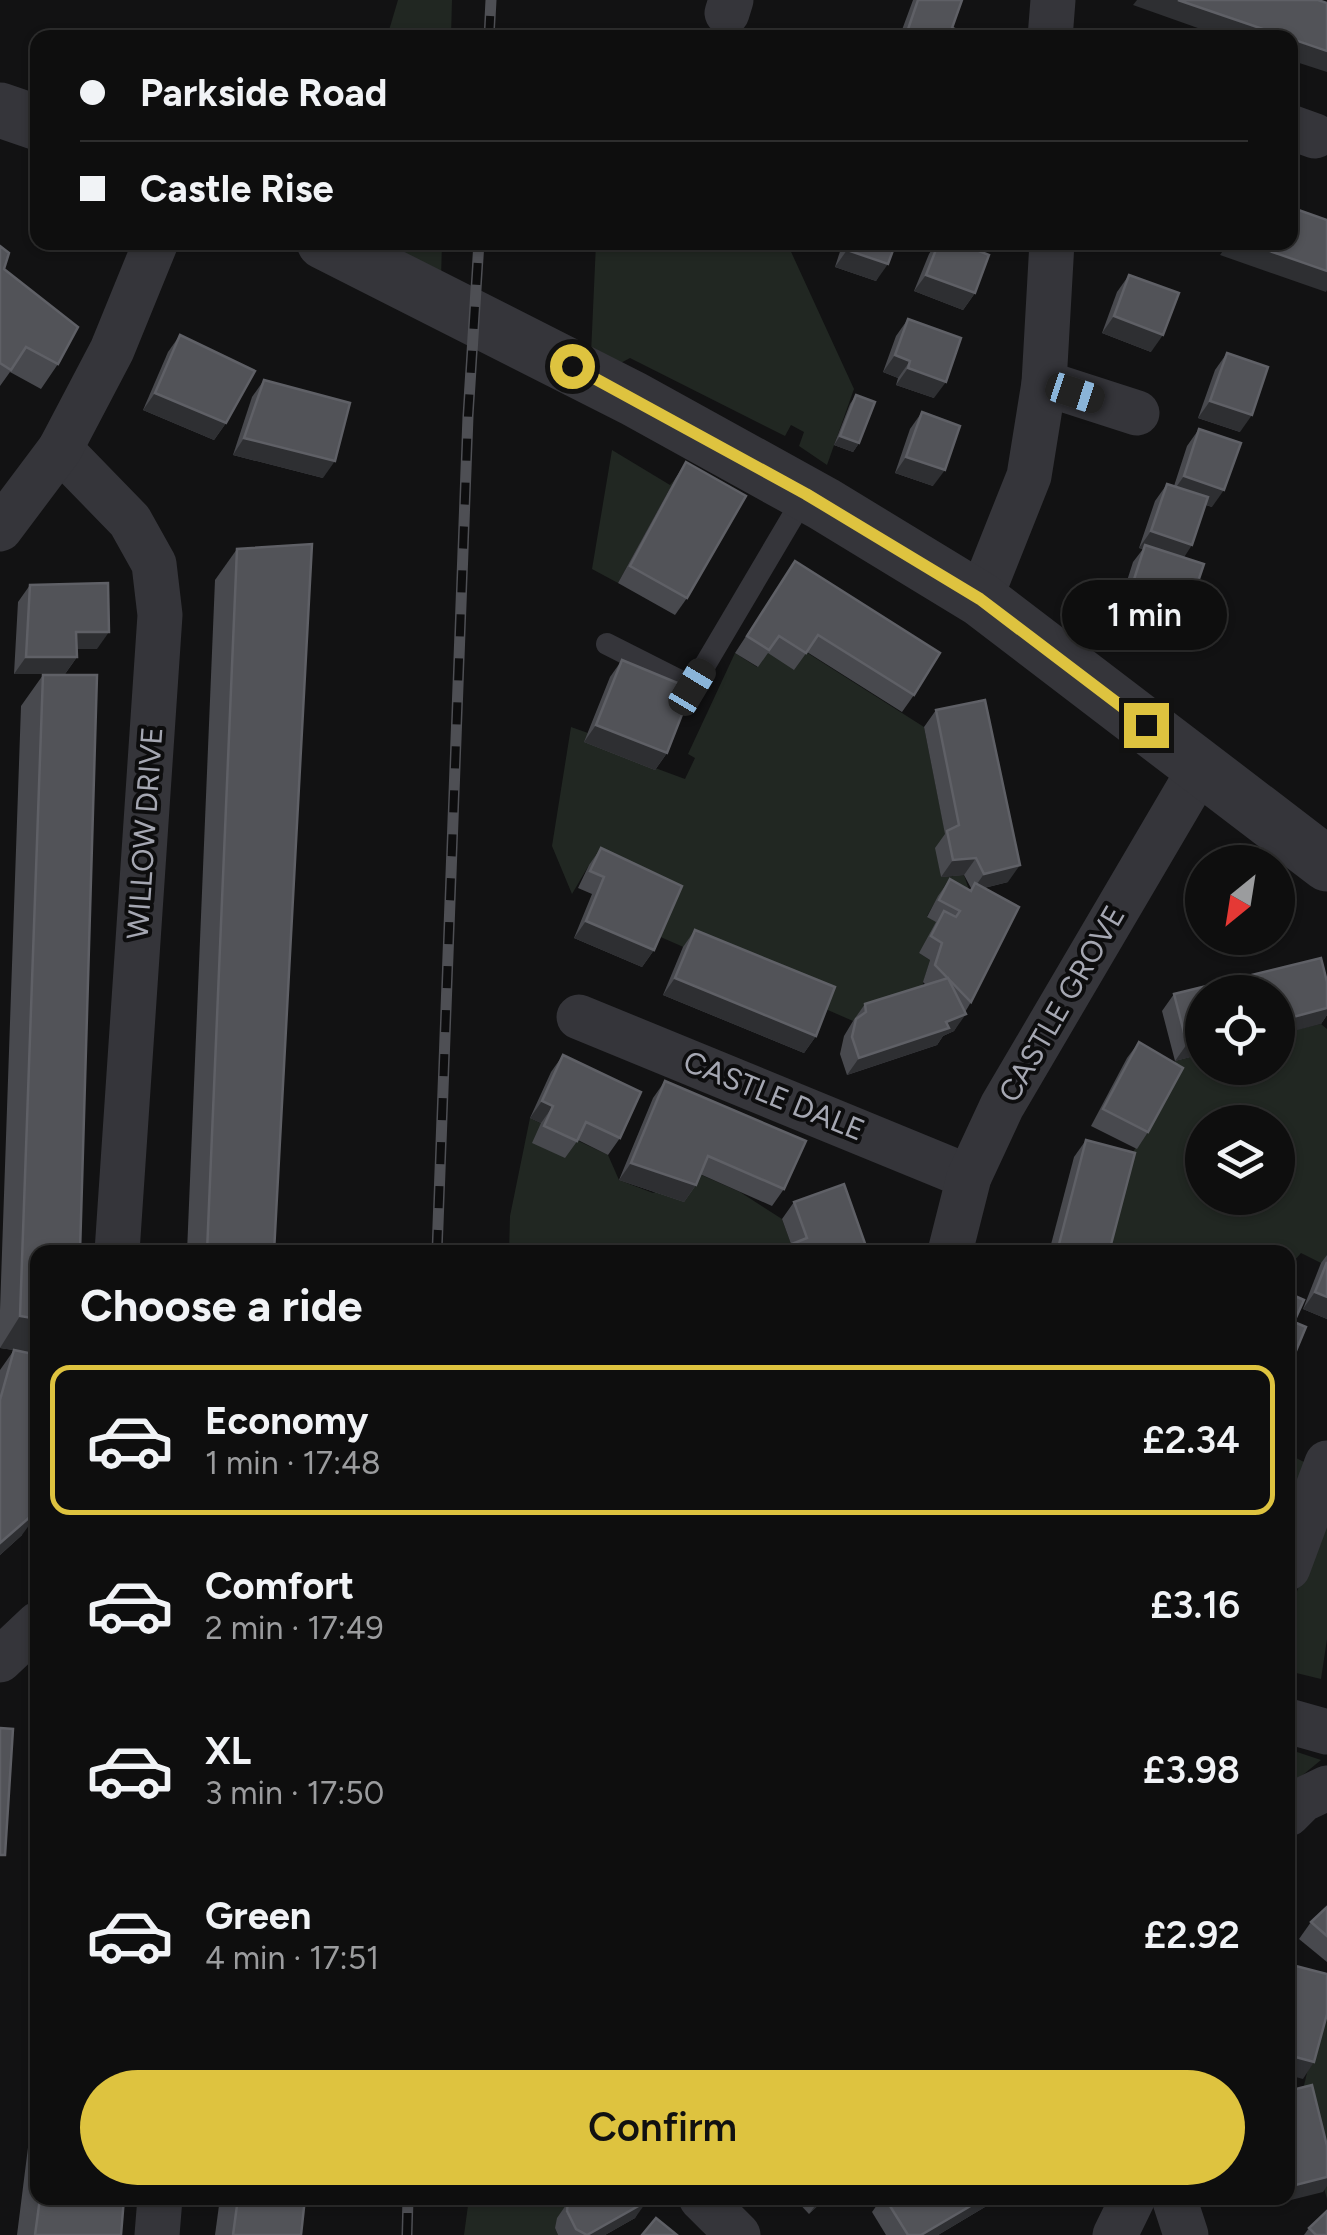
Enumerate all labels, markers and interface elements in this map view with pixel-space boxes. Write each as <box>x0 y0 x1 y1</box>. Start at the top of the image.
text: Parkside Road <box>140 70 387 116</box>
text: Castle Rise <box>140 166 333 212</box>
route start <box>550 344 595 389</box>
car <box>1042 369 1108 417</box>
callout: 1 min <box>1064 580 1228 650</box>
text: 1 min <box>1107 596 1182 634</box>
car <box>664 654 720 720</box>
route end <box>1124 703 1169 748</box>
street label: WILLOW DRIVE <box>119 725 170 940</box>
north arrow <box>1185 845 1295 955</box>
map controls <box>1185 845 1295 1215</box>
street label: CASTLE GROVE <box>990 899 1133 1109</box>
button: locate <box>1185 975 1295 1085</box>
street label: CASTLE DALE <box>678 1042 870 1149</box>
button: layers <box>1185 1105 1295 1215</box>
text: Choose a ride <box>80 1278 362 1332</box>
icon: car <box>85 1395 175 1485</box>
text: Economy <box>205 1398 368 1444</box>
text: £2.34 <box>1142 1417 1240 1463</box>
text: 1 min · 17:48 <box>205 1444 381 1482</box>
icon: car <box>85 1560 175 1650</box>
text: Comfort <box>205 1563 354 1609</box>
text: £3.16 <box>1150 1582 1240 1628</box>
text: 2 min · 17:49 <box>205 1609 384 1647</box>
icon: car <box>85 1725 175 1815</box>
text: XL <box>205 1728 251 1774</box>
text: £3.98 <box>1143 1747 1240 1793</box>
text: 3 min · 17:50 <box>205 1774 384 1812</box>
icon: car <box>85 1890 175 1980</box>
text: Green <box>205 1893 311 1939</box>
text: £2.92 <box>1144 1912 1240 1958</box>
text: 4 min · 17:51 <box>205 1939 379 1977</box>
button: Confirm <box>80 2070 1245 2185</box>

